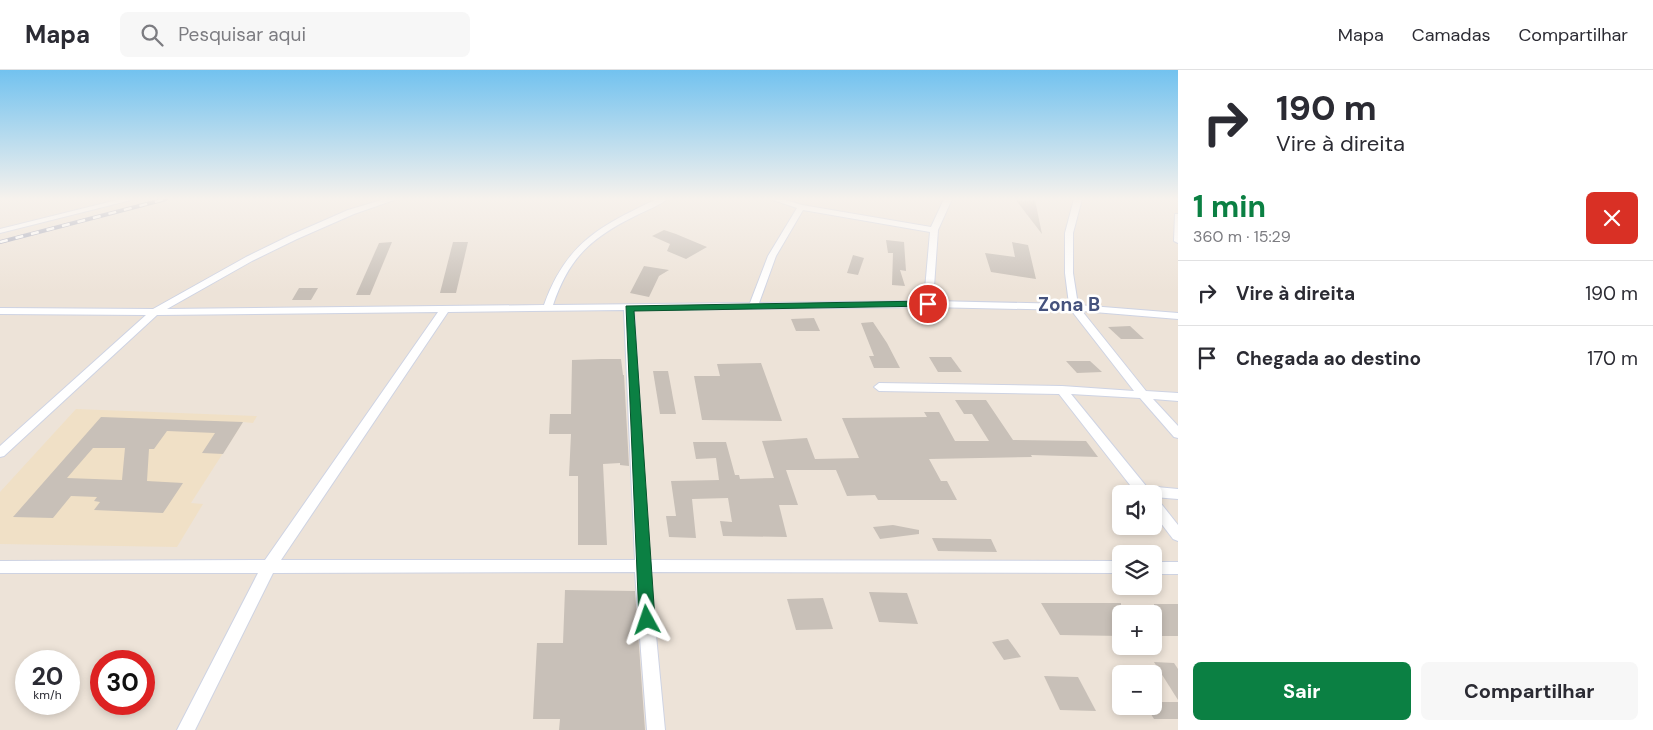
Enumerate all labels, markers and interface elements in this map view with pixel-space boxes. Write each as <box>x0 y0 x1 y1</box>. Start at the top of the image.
search box <box>120 12 470 57</box>
text: Mapa <box>25 19 90 50</box>
icon: search <box>138 21 166 49</box>
text: Pesquisar aqui <box>178 22 306 47</box>
text: Mapa <box>1338 23 1384 47</box>
text: Camadas <box>1412 23 1490 47</box>
text: Compartilhar <box>1518 23 1628 47</box>
text: 190 m <box>1276 85 1377 131</box>
icon: right <box>1193 90 1258 155</box>
text: Vire à direita <box>1276 129 1405 158</box>
text: 1 min <box>1193 187 1266 226</box>
button: close <box>1586 192 1638 244</box>
text: 360 m · 15:29 <box>1193 226 1291 247</box>
icon: right <box>1193 279 1221 307</box>
text: Vire à direita <box>1236 281 1355 306</box>
text: 190 m <box>1585 281 1638 306</box>
pin <box>907 283 949 325</box>
icon: arrive <box>914 290 942 318</box>
district label: Zona B <box>1038 292 1100 317</box>
icon: arrive <box>1193 344 1221 372</box>
text: Chegada ao destino <box>1236 346 1421 371</box>
text: 170 m <box>1587 346 1638 371</box>
map controls <box>1112 485 1162 715</box>
button: sound <box>1112 485 1162 535</box>
button: layers <box>1112 545 1162 595</box>
position arrow <box>620 593 672 645</box>
button: + <box>1112 605 1162 655</box>
speed limit sign: 30 <box>90 650 155 715</box>
text: 20 <box>32 660 63 693</box>
button: Sair <box>1193 662 1411 720</box>
button: Compartilhar <box>1421 662 1638 720</box>
button: − <box>1112 665 1162 715</box>
text: km/h <box>33 687 62 703</box>

